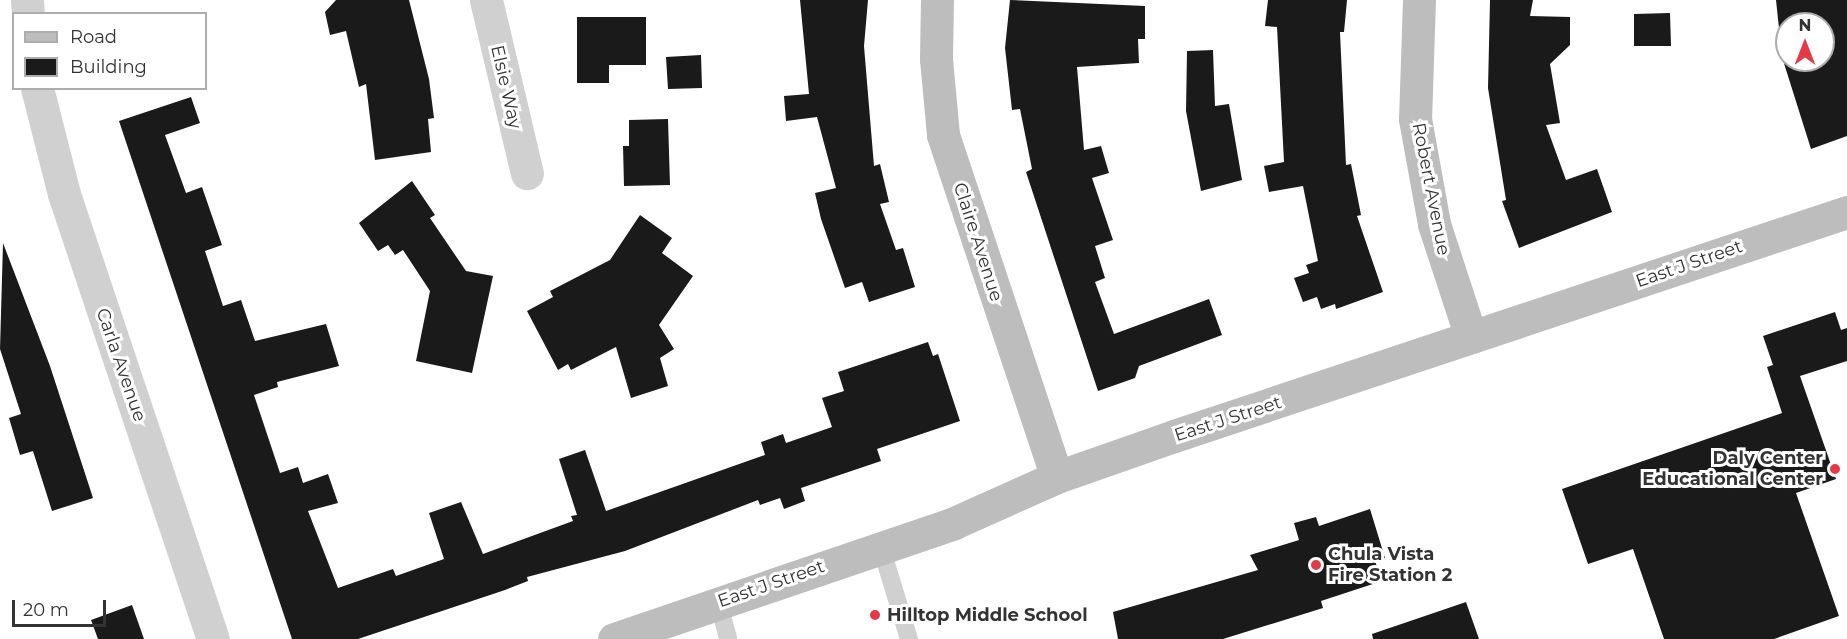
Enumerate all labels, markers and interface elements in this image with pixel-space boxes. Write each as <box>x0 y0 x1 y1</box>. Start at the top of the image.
legend <box>12 12 207 90</box>
north arrow <box>1775 12 1835 72</box>
text: N <box>1799 16 1811 35</box>
text: Road <box>70 26 117 48</box>
street label: Elsie Way <box>486 43 526 131</box>
text: Building <box>70 56 147 78</box>
street label: Robert Avenue <box>1408 121 1454 257</box>
street label: Claire Avenue <box>949 180 1007 304</box>
street label: East J Street <box>1633 236 1745 292</box>
street label: Carla Avenue <box>92 305 150 425</box>
street label: East J Street <box>1172 392 1284 446</box>
place label: Daly Center Educational Center <box>1642 448 1823 490</box>
marker: Daly Center Educational Center <box>1828 462 1842 476</box>
place label: Chula Vista Fire Station 2 <box>1328 544 1452 586</box>
street label: East J Street <box>715 556 827 612</box>
marker: Chula Vista Fire Station 2 <box>1309 558 1323 572</box>
scale bar <box>15 588 110 626</box>
text: 20 m <box>23 599 69 621</box>
place label: Hilltop Middle School <box>887 604 1088 626</box>
marker: Hilltop Middle School <box>868 608 882 622</box>

